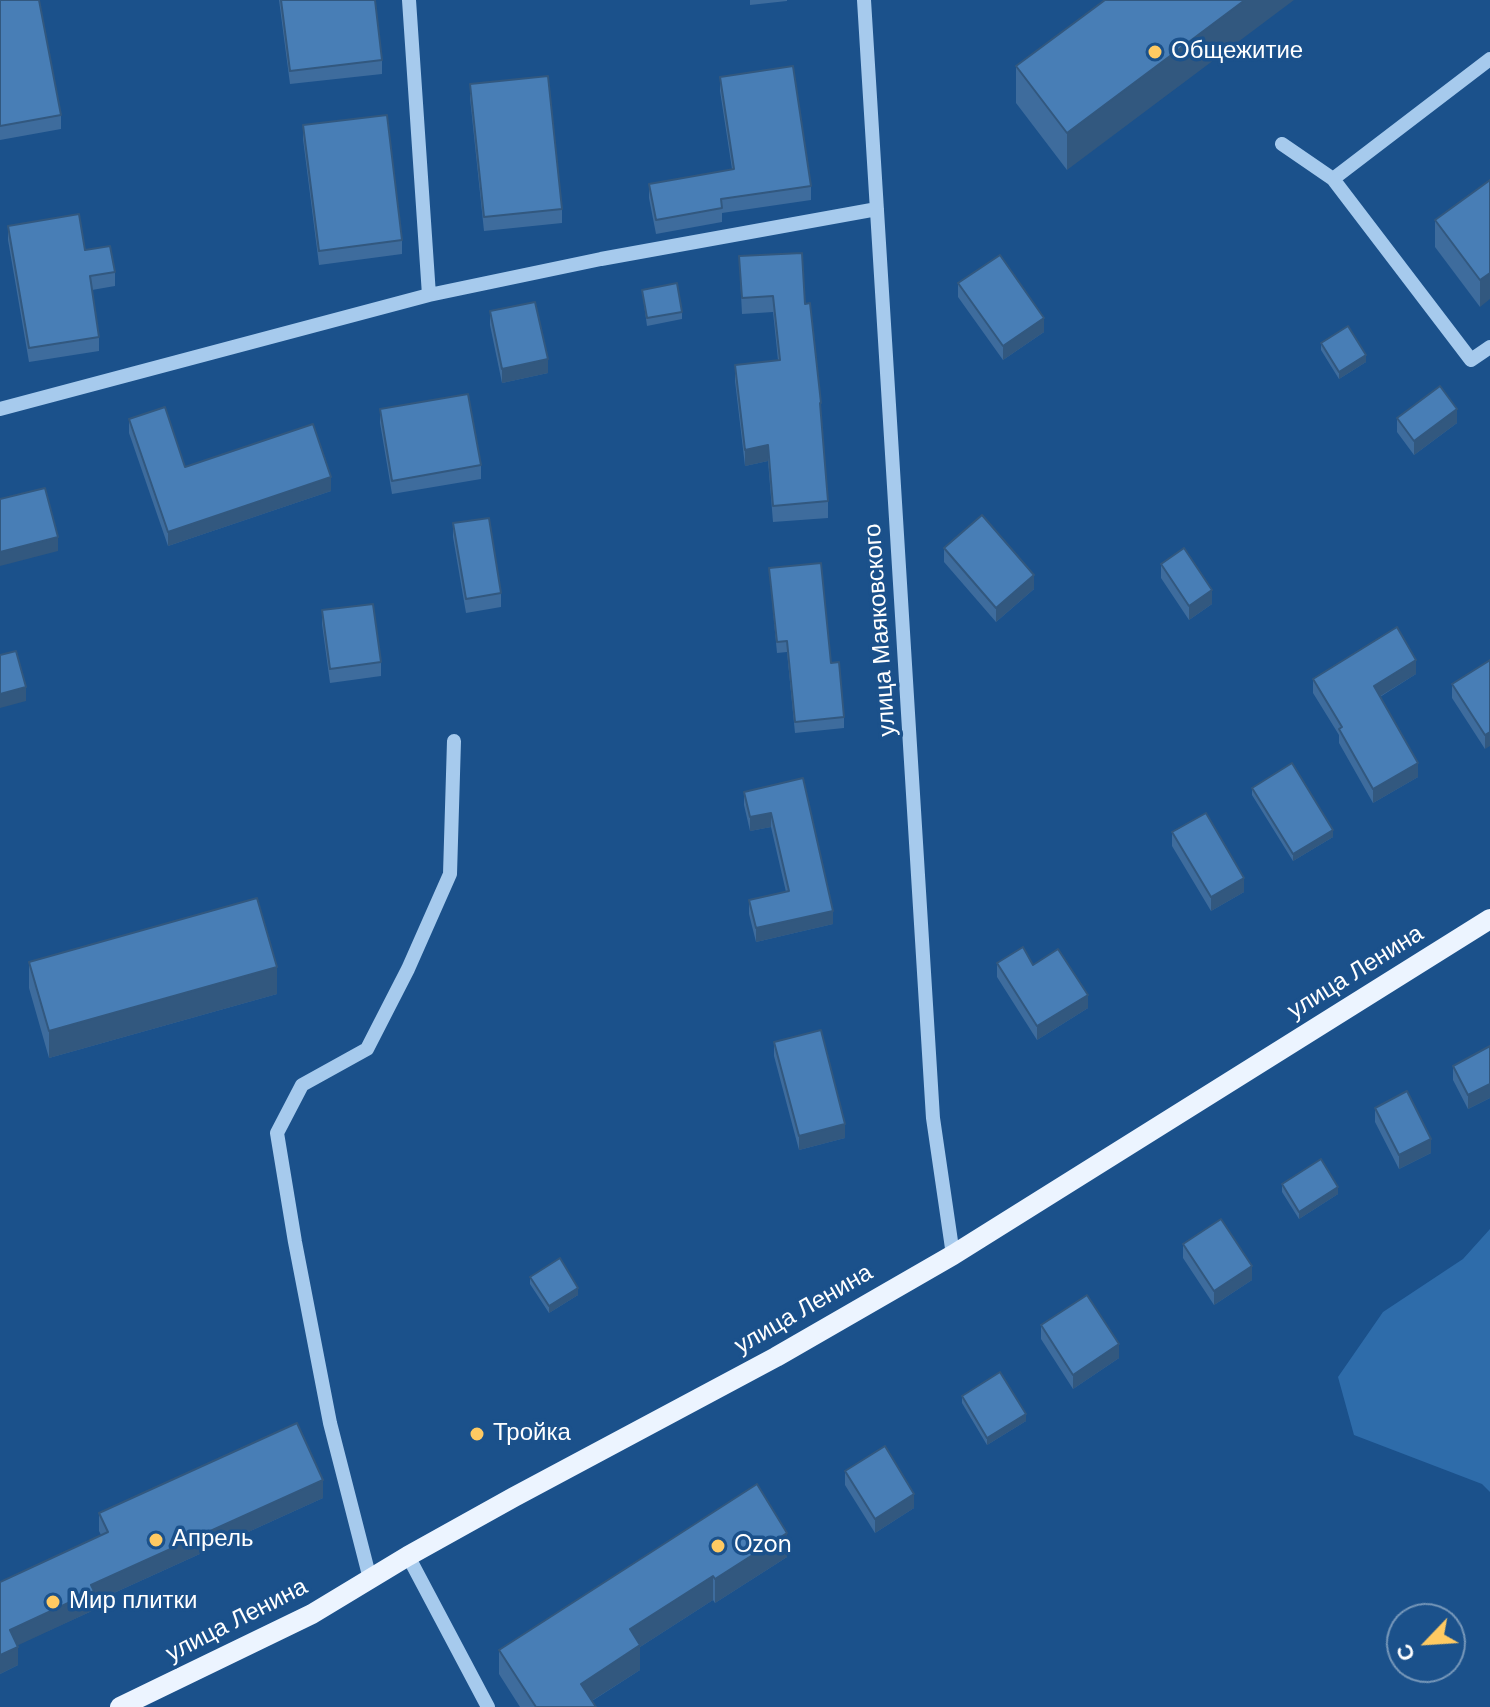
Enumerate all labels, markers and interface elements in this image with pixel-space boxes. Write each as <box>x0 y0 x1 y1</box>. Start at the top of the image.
place label: Общежитие <box>1171 38 1303 66</box>
marker: Общежитие <box>1146 43 1164 61</box>
street label: улица Маяковского <box>859 523 903 737</box>
street label: улица Ленина <box>1283 920 1429 1026</box>
street label: улица Ленина <box>730 1259 878 1361</box>
place label: Тройка <box>493 1420 571 1448</box>
marker: Тройка <box>468 1425 486 1443</box>
place label: Апрель <box>172 1526 253 1554</box>
marker: Апрель <box>147 1531 165 1549</box>
place label: Ozon <box>734 1532 792 1560</box>
marker: Ozon <box>709 1537 727 1555</box>
street label: улица Ленина <box>162 1573 312 1669</box>
place label: Мир плитки <box>69 1588 197 1616</box>
marker: Мир плитки <box>44 1593 62 1611</box>
north arrow <box>1386 1603 1466 1683</box>
text: С <box>1389 1639 1422 1666</box>

